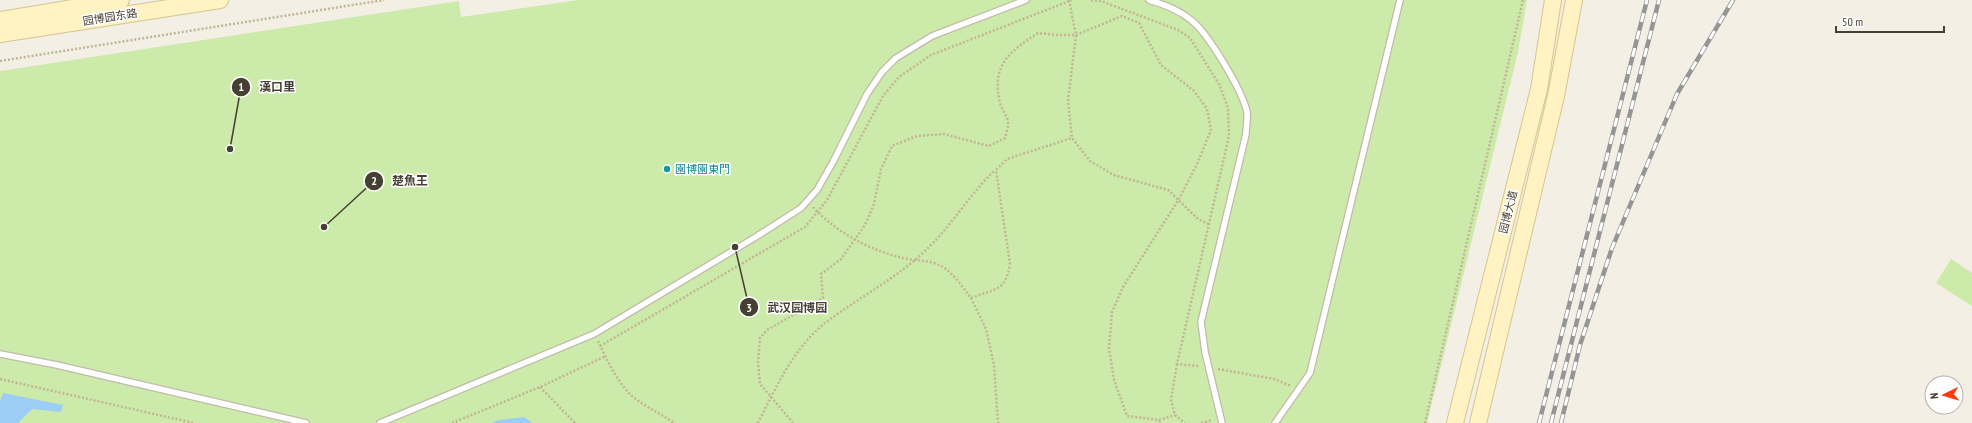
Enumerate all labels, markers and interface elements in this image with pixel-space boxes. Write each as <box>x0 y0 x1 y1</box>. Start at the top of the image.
street label: 园博园东路 <box>82 6 138 28</box>
scale bar <box>1836 8 1944 34</box>
text: 50 m <box>1842 14 1863 29</box>
callout: 漢口里 <box>231 75 303 99</box>
text: 1 <box>238 79 244 94</box>
text: 漢口里 <box>259 79 295 94</box>
place label: 園博園東門 <box>675 162 730 176</box>
marker: 園博園東門 <box>662 164 672 174</box>
callout: 楚魚王 <box>364 169 436 193</box>
text: 2 <box>371 173 377 188</box>
text: 楚魚王 <box>392 173 428 188</box>
street label: 园博大道 <box>1496 189 1520 235</box>
callout: 武汉园博园 <box>739 295 835 319</box>
text: 3 <box>746 300 752 315</box>
text: 武汉园博园 <box>767 300 827 315</box>
north arrow <box>1924 375 1964 415</box>
text: N <box>1927 392 1941 399</box>

